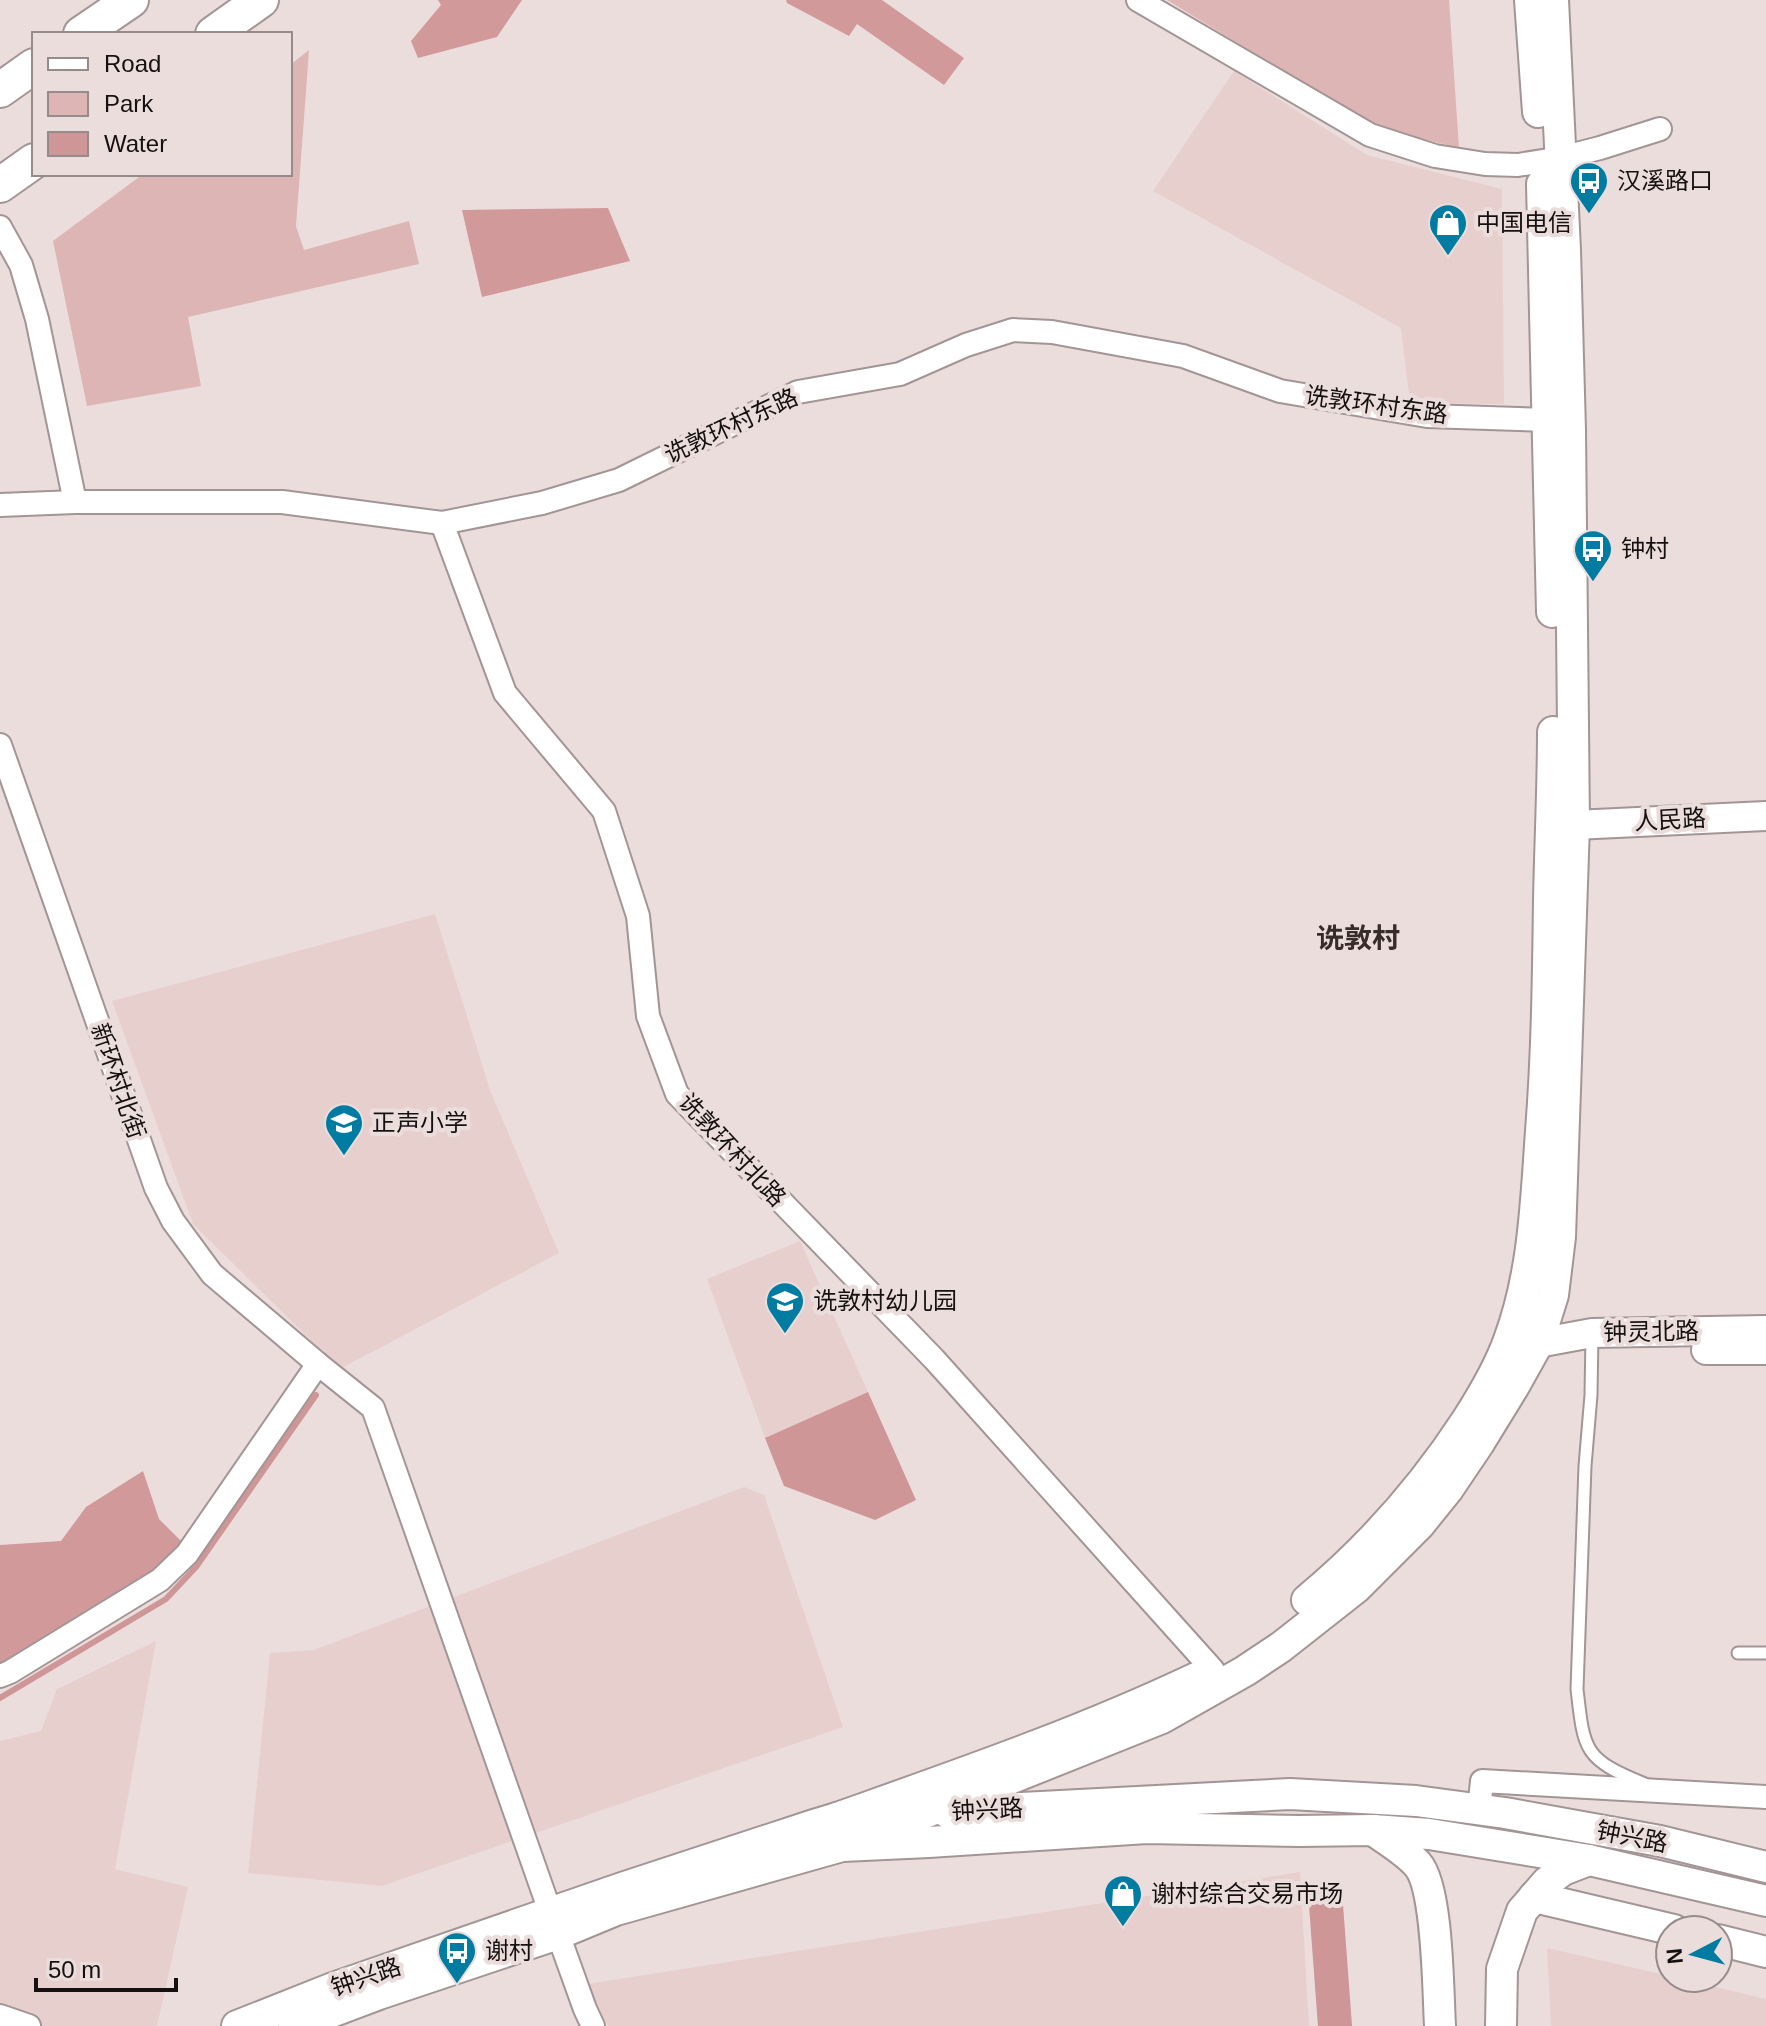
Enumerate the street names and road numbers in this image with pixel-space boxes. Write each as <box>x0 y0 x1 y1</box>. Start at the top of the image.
street label: 诜敦环村东路 <box>1303 381 1449 428</box>
street label: 诜敦环村东路 <box>660 383 802 468</box>
street label: 人民路 <box>1633 804 1707 835</box>
street label: 新环村北街 <box>86 1020 151 1142</box>
street label: 诜敦环村北路 <box>673 1088 791 1212</box>
street label: 钟灵北路 <box>1603 1317 1699 1346</box>
street label: 钟兴路 <box>950 1794 1024 1825</box>
street label: 钟兴路 <box>1594 1816 1670 1857</box>
street label: 钟兴路 <box>327 1952 404 2001</box>

